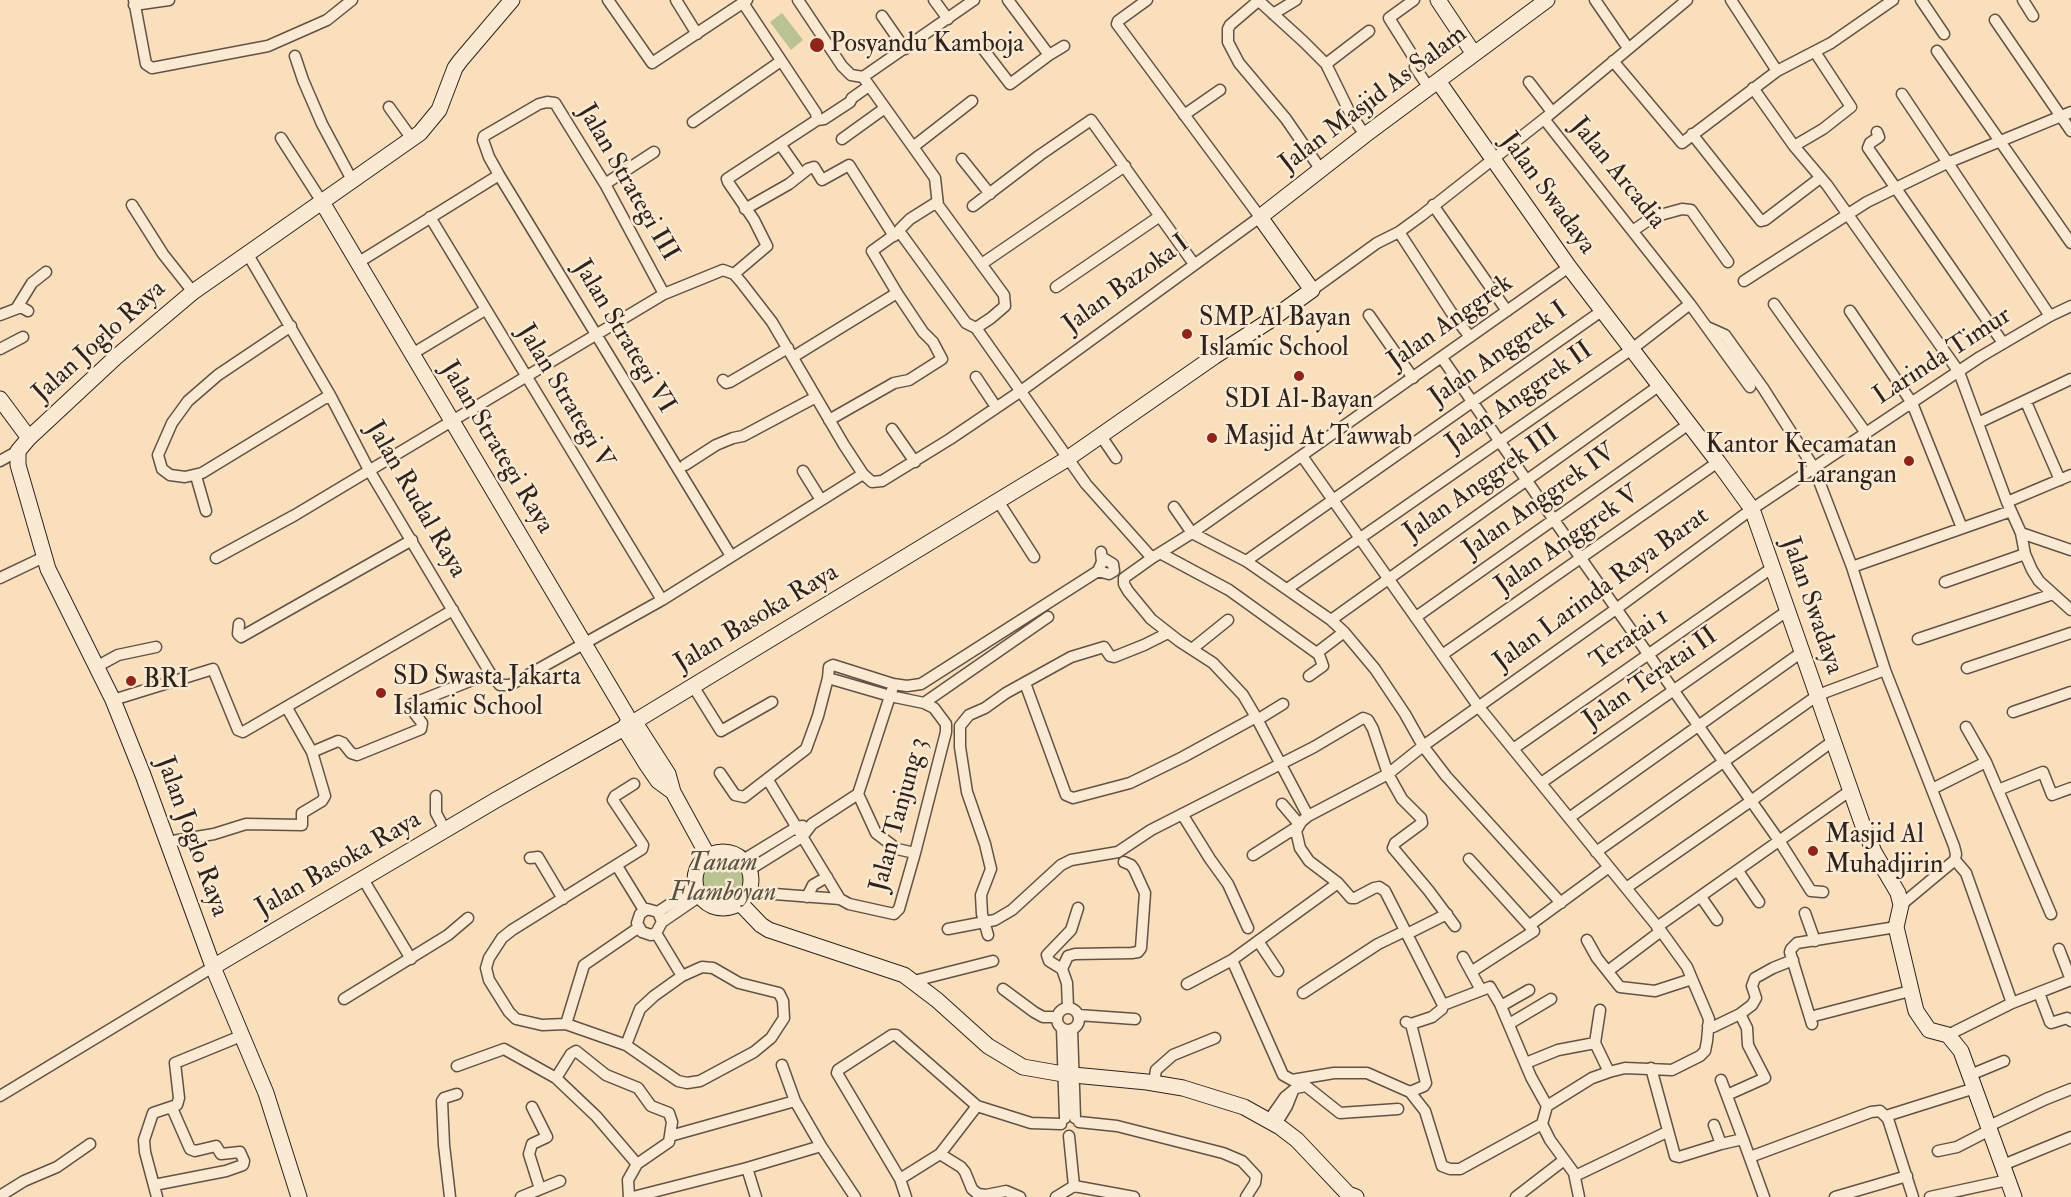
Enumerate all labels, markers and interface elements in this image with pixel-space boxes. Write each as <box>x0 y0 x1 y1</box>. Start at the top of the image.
street label: Jalan Masjid As Salam <box>1274 19 1474 181</box>
place label: Posyandu Kamboja <box>830 29 1024 61</box>
marker: Posyandu Kamboja <box>808 36 826 54</box>
street label: Jalan Strategi III <box>569 99 685 267</box>
street label: Jalan Arcadia <box>1563 112 1671 236</box>
street label: Jalan Swadaya <box>1492 127 1602 261</box>
street label: Jalan Bazoka I <box>1058 229 1196 341</box>
street label: Jalan Strategi VI <box>565 255 681 419</box>
street label: Jalan Anggrek <box>1383 269 1519 377</box>
street label: Jalan Joglo Raya <box>27 274 173 410</box>
street label: Jalan Anggrek I <box>1424 296 1574 414</box>
street label: Larinda Timur <box>1868 301 2018 413</box>
place label: SMP Al Bayan Islamic School <box>1199 303 1351 364</box>
street label: Jalan Strategi V <box>509 319 619 475</box>
marker: SMP Al Bayan Islamic School <box>1180 327 1194 341</box>
street label: Jalan Anggrek II <box>1441 336 1599 460</box>
street label: Jalan Strategi Raya <box>432 356 560 540</box>
marker: SDI Al-Bayan <box>1292 369 1306 383</box>
place label: SDI Al-Bayan <box>1225 385 1373 417</box>
street label: Jalan Rudal Raya <box>358 416 472 584</box>
street label: Jalan Anggrek III <box>1398 419 1566 549</box>
place label: Masjid At Tawwab <box>1224 422 1412 454</box>
place label: Kantor Kecamatan Larangan <box>1706 430 1897 491</box>
marker: Masjid At Tawwab <box>1205 431 1219 445</box>
street label: Jalan Anggrek IV <box>1457 438 1623 566</box>
marker: Kantor Kecamatan Larangan <box>1902 454 1916 468</box>
street label: Jalan Anggrek V <box>1490 480 1646 602</box>
street label: Jalan Larinda Raya Barat <box>1488 501 1716 679</box>
street label: Jalan Swadaya <box>1773 533 1849 679</box>
street label: Jalan Basoka Raya <box>670 558 844 680</box>
street label: Teratai 1 <box>1585 602 1675 678</box>
street label: Jalan Teratai II <box>1578 621 1724 737</box>
place label: SD Swasta Jakarta Islamic School <box>393 662 581 724</box>
place label: BRI <box>143 665 189 697</box>
marker: BRI <box>124 674 138 688</box>
marker: SD Swasta Jakarta Islamic School <box>374 686 388 700</box>
street label: Jalan Tanjung 3 <box>864 734 936 896</box>
street label: Jalan Joglo Raya <box>148 753 234 921</box>
street label: Jalan Basoka Raya <box>251 805 427 925</box>
place label: Masjid Al Muhadjirin <box>1825 820 1943 882</box>
marker: Masjid Al Muhadjirin <box>1806 844 1820 858</box>
park label: Tanam Flamboyan <box>670 848 776 910</box>

